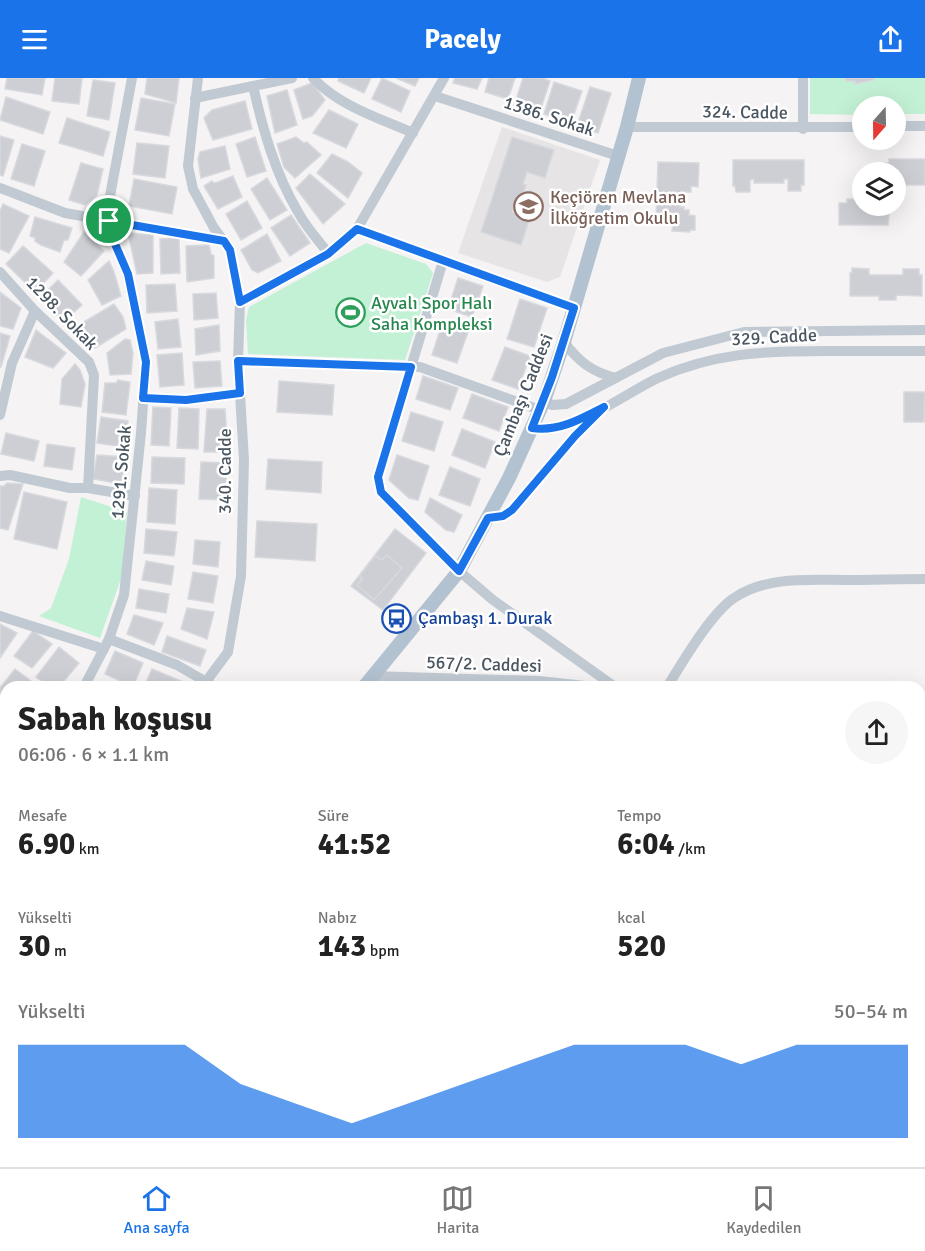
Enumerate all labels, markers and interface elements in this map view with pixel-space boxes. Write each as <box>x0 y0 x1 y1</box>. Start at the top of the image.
icon: menu <box>18 23 51 56</box>
text: Pacely <box>424 23 501 56</box>
icon: share <box>874 23 907 56</box>
street label: 1386. Sokak <box>501 91 597 141</box>
north arrow <box>852 96 906 150</box>
map controls <box>852 96 906 216</box>
street label: 324. Cadde <box>702 100 788 124</box>
button: layers <box>852 162 906 216</box>
place label: Keçiören Mevlana İlköğretim Okulu <box>550 186 686 229</box>
school or university icon: Keçiören Mevlana İlköğretim Okulu <box>513 191 545 223</box>
pin <box>83 195 134 246</box>
icon: arrive <box>92 204 125 237</box>
street label: 1298. Sokak <box>21 272 103 354</box>
place label: Ayvalı Spor Halı Saha Kompleksi <box>371 292 493 335</box>
sports icon: Ayvalı Spor Halı Saha Kompleksi <box>334 297 366 329</box>
street label: 329. Cadde <box>731 324 817 350</box>
street label: Çambaşı Caddesi <box>488 330 558 460</box>
street label: 1291. Sokak <box>106 424 136 520</box>
street label: 340. Cadde <box>214 428 236 514</box>
bus stop icon: Çambaşı 1. Durak <box>381 602 413 634</box>
place label: Çambaşı 1. Durak <box>418 607 552 629</box>
street label: 567/2. Caddesi <box>426 651 542 677</box>
text: Sabah koşusu <box>18 699 213 740</box>
button: share <box>845 701 908 764</box>
text: 06:06 · 6 × 1.1 km <box>18 742 169 767</box>
text: Mesafe <box>18 806 67 826</box>
text: Süre <box>318 806 349 826</box>
text: Tempo <box>617 806 661 826</box>
text: 6.90 <box>18 826 75 863</box>
text: 41:52 <box>318 826 391 863</box>
text: 6:04 <box>617 826 675 863</box>
text: km <box>75 839 100 859</box>
text: /km <box>675 839 706 859</box>
text: Yükselti <box>18 908 72 928</box>
text: Nabız <box>318 908 357 928</box>
text: kcal <box>617 908 645 928</box>
text: 30 <box>18 928 50 965</box>
text: 143 <box>318 928 366 965</box>
text: 520 <box>617 928 666 965</box>
text: m <box>50 941 67 961</box>
text: bpm <box>366 941 399 961</box>
text: Yükselti <box>18 999 85 1024</box>
text: 50–54 m <box>834 999 908 1024</box>
tab: Ana sayfa <box>123 1182 190 1238</box>
tab: Harita <box>436 1182 479 1238</box>
tab: Kaydedilen <box>726 1182 802 1238</box>

